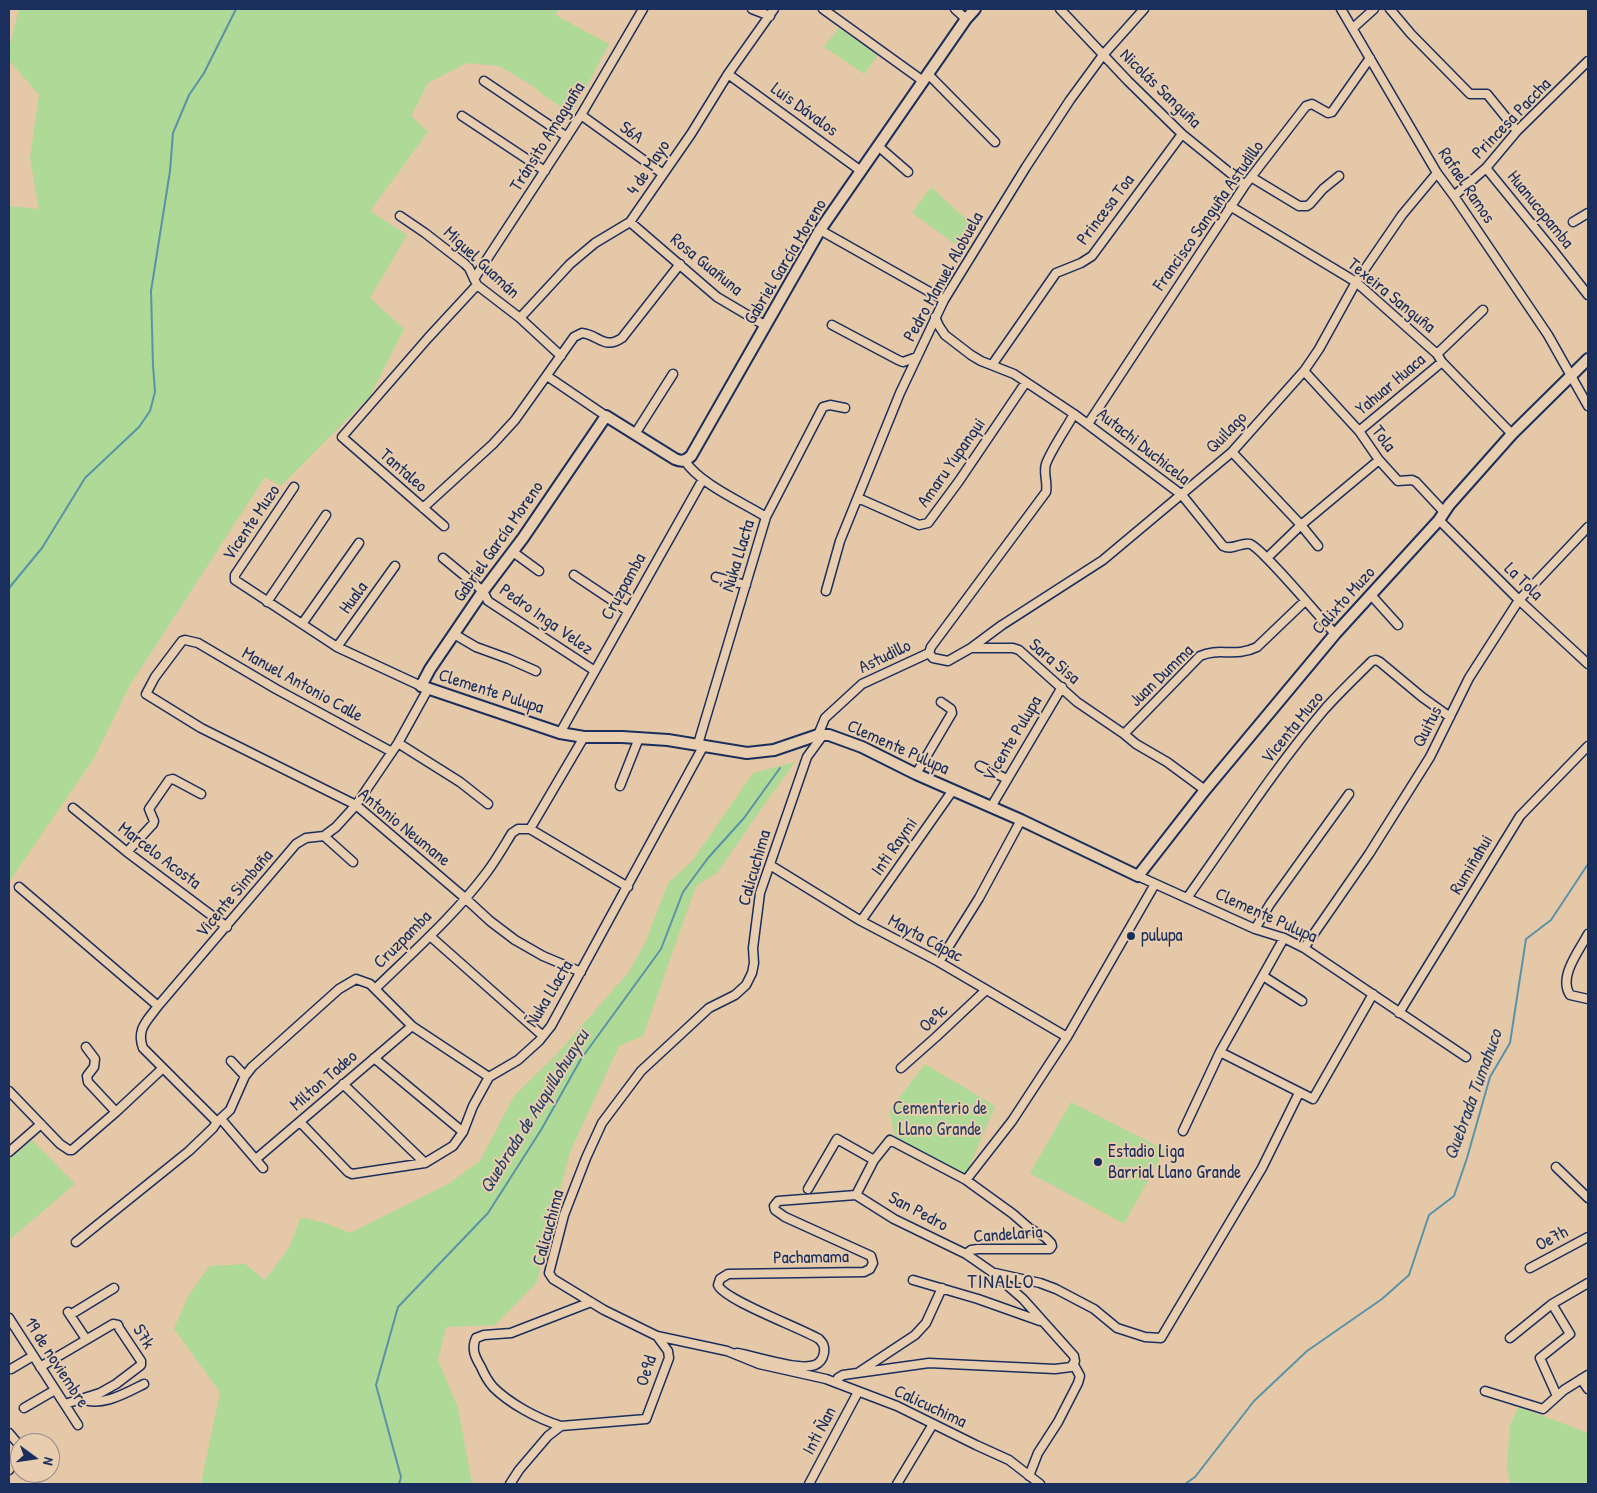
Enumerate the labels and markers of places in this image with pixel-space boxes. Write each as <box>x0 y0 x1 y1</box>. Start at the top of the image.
place label: pulupa <box>1141 925 1183 947</box>
marker: pulupa <box>1125 930 1137 942</box>
place label: Estadio Liga Barrial Llano Grande <box>1108 1141 1241 1184</box>
marker: Estadio Liga Barrial Llano Grande <box>1092 1156 1104 1168</box>

